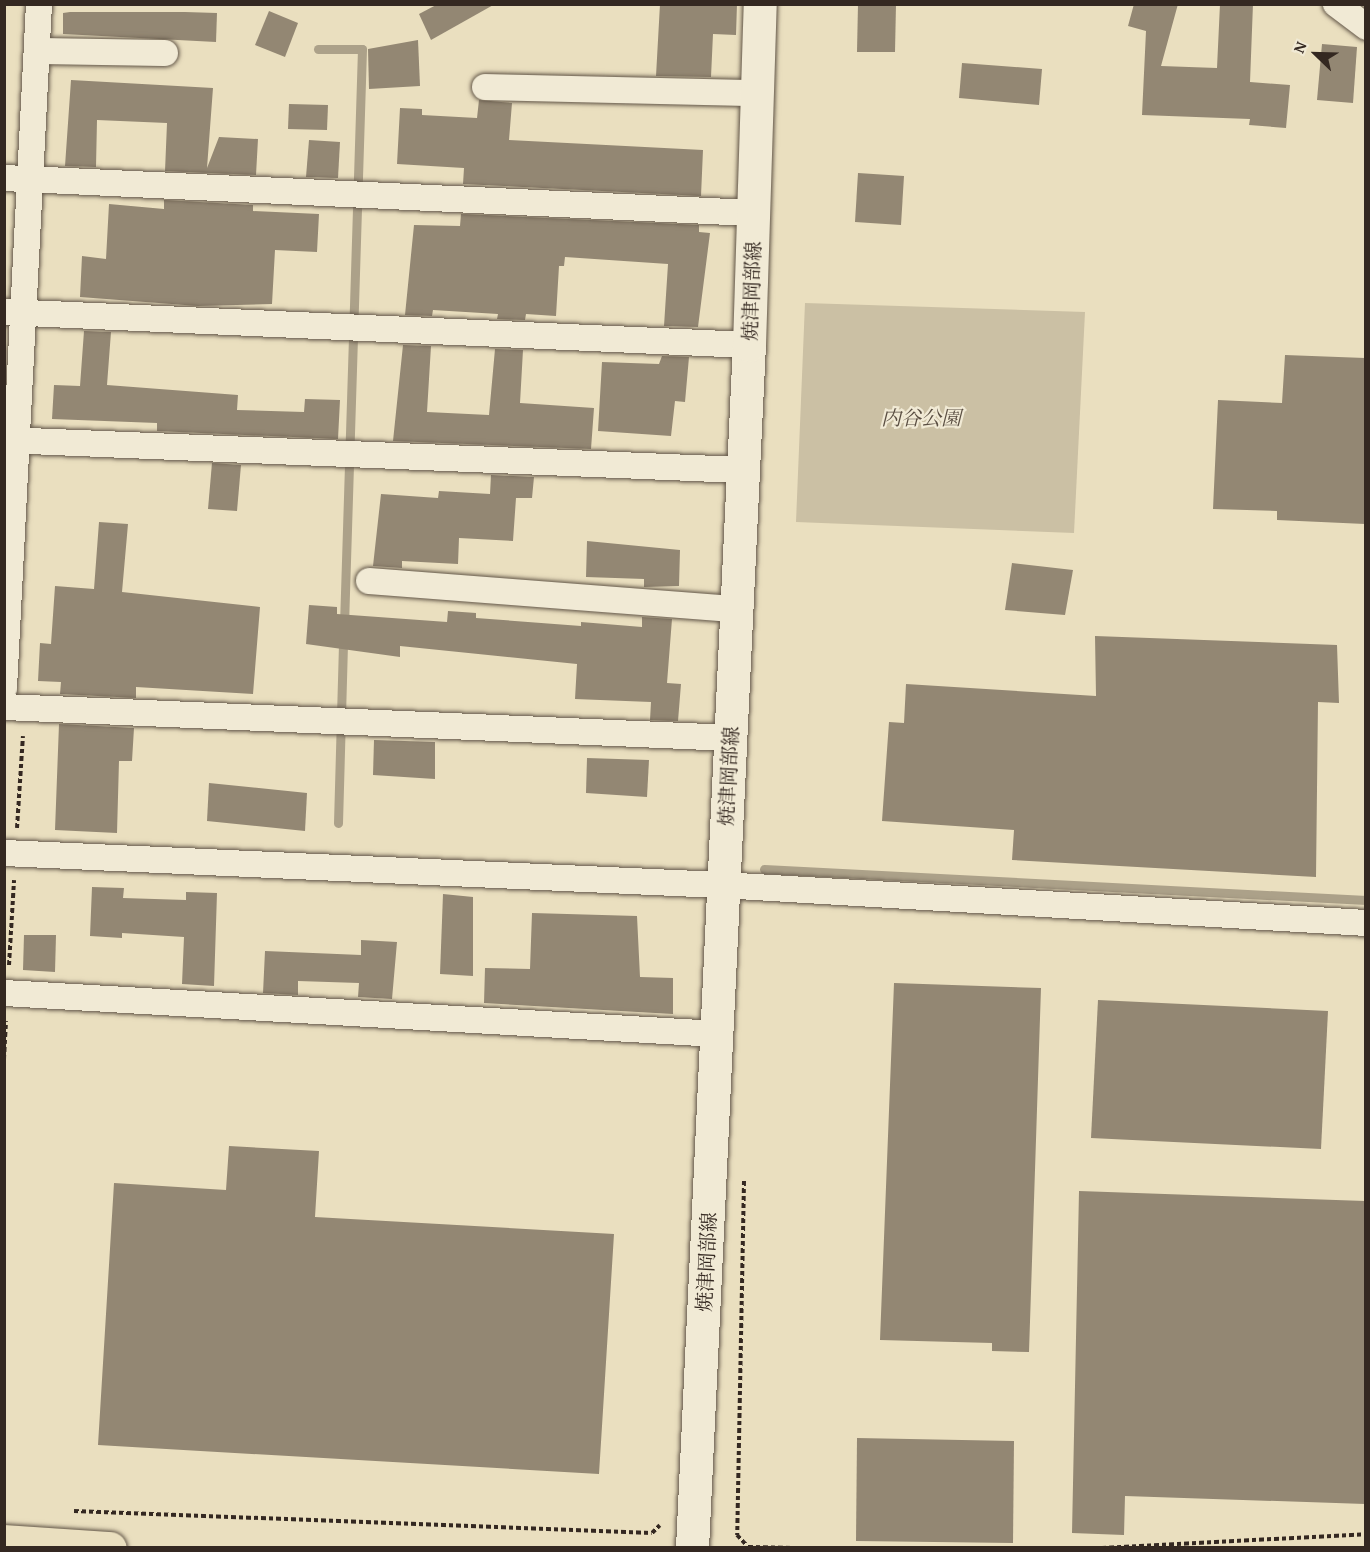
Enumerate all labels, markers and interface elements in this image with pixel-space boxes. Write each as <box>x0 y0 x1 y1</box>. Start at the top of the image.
north arrow <box>1286 24 1346 84</box>
text: N <box>1286 37 1313 57</box>
street label: 焼津岡部線 <box>737 241 765 341</box>
park label: 内谷公園 <box>881 405 961 429</box>
street label: 焼津岡部線 <box>713 725 743 827</box>
street label: 焼津岡部線 <box>691 1211 721 1313</box>

